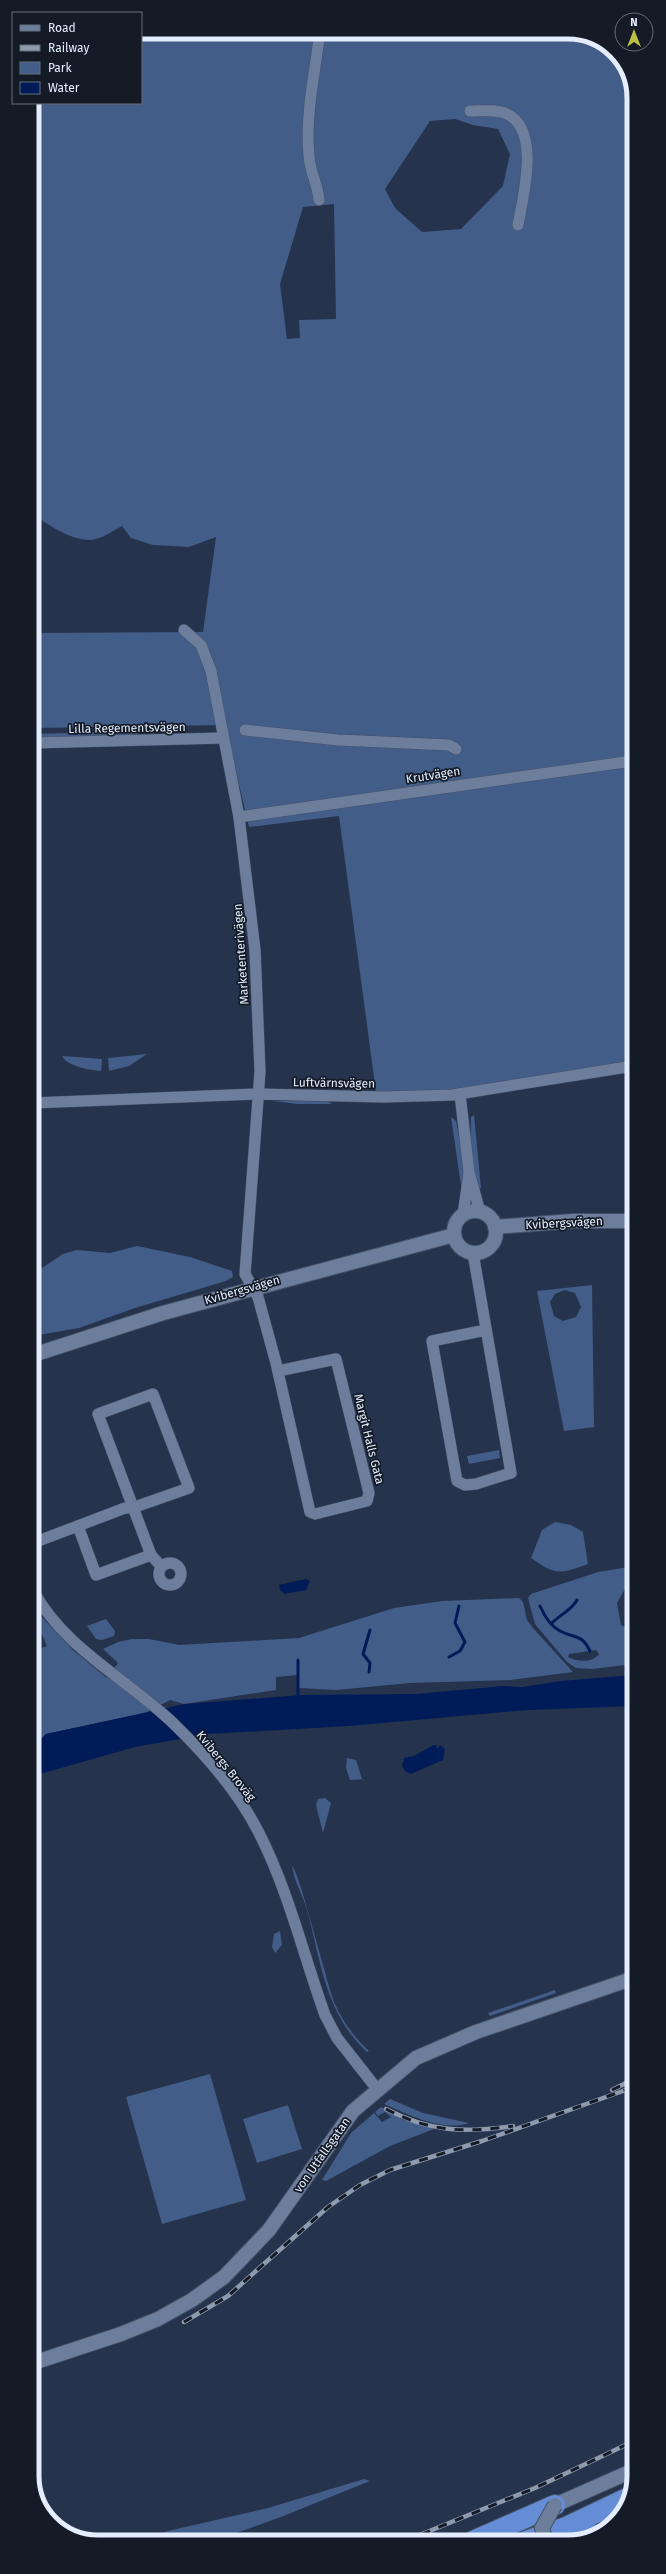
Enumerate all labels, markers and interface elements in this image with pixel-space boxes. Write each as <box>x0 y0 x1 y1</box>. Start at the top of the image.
legend <box>12 12 142 104</box>
north arrow <box>614 12 654 52</box>
text: N <box>630 16 638 29</box>
text: Road <box>48 21 76 35</box>
text: Railway <box>48 41 89 55</box>
text: Park <box>48 61 72 75</box>
text: Water <box>48 81 80 95</box>
street label: Lilla Regementsvägen <box>68 720 186 736</box>
street label: Krutvägen <box>405 764 461 786</box>
street label: Marketenterivägen <box>230 903 252 1005</box>
street label: Luftvärnsvägen <box>293 1075 375 1091</box>
street label: Kvibergsvägen <box>525 1214 603 1232</box>
street label: Kvibergsvägen <box>203 1273 281 1307</box>
street label: Margit Halls Gata <box>351 1392 387 1486</box>
street label: Kvibergs Broväg <box>193 1728 259 1804</box>
street label: von Utfallsgatan <box>291 2115 353 2195</box>

